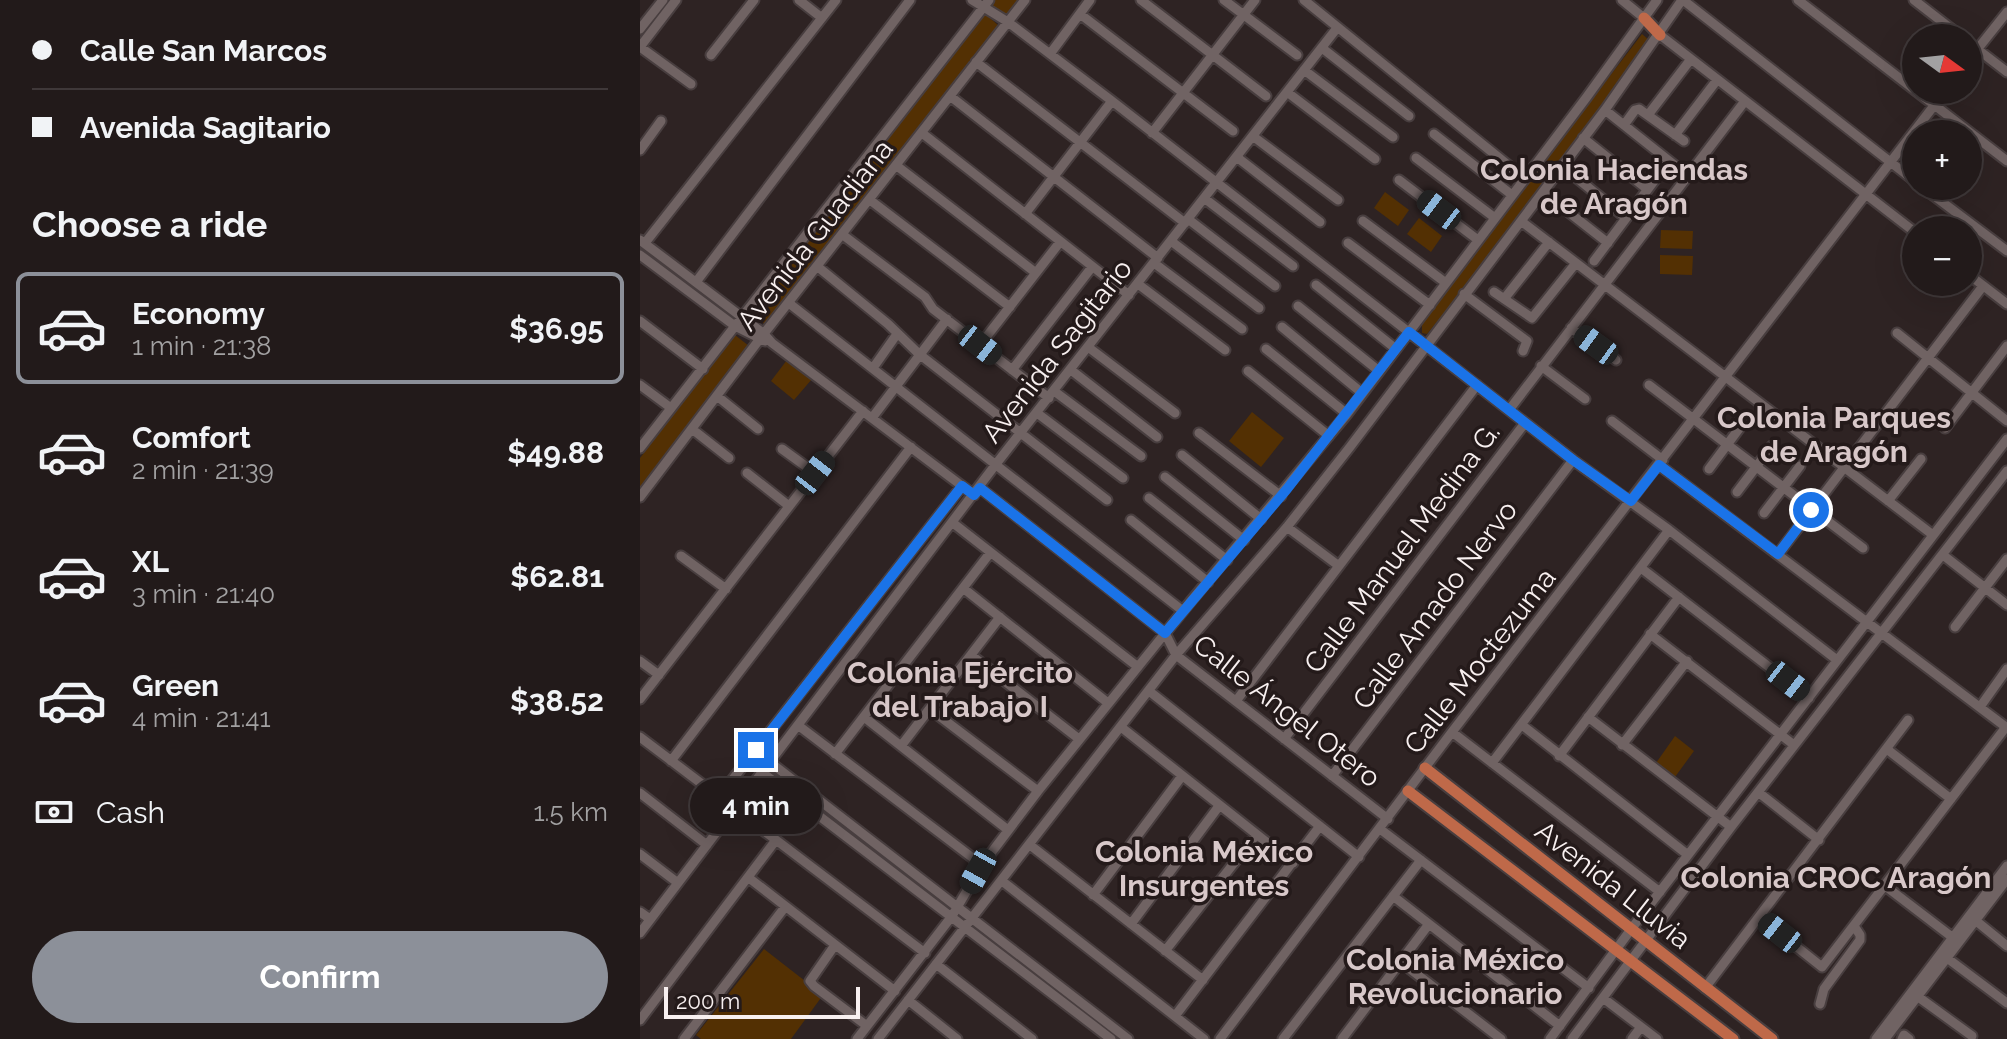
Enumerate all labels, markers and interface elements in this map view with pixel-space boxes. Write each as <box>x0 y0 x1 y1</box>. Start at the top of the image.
north arrow <box>1902 24 1982 104</box>
map controls <box>1902 24 1982 296</box>
text: Calle San Marcos <box>80 33 327 68</box>
text: Avenida Sagitario <box>80 110 331 145</box>
button: + <box>1902 120 1982 200</box>
street label: Avenida Guadiana <box>730 133 900 337</box>
district label: Colonia Haciendas de Aragón <box>1480 152 1748 221</box>
car <box>1413 186 1465 234</box>
text: Choose a ride <box>32 203 267 245</box>
button: − <box>1902 216 1982 296</box>
street label: Avenida Sagitario <box>975 253 1139 449</box>
icon: car <box>36 292 108 364</box>
text: Economy <box>132 296 265 331</box>
text: $36.95 <box>509 311 604 346</box>
car <box>954 321 1006 369</box>
car <box>1570 321 1622 369</box>
text: 1 min · 21:38 <box>132 331 272 361</box>
district label: Colonia Parques de Aragón <box>1717 400 1951 469</box>
icon: car <box>36 416 108 488</box>
street label: Calle Manuel Medina G. <box>1297 416 1507 680</box>
text: Comfort <box>132 420 251 455</box>
text: $49.88 <box>507 435 604 470</box>
car <box>791 447 839 499</box>
text: 2 min · 21:39 <box>132 455 274 485</box>
route start <box>1793 492 1829 528</box>
street label: Calle Amado Nervo <box>1346 494 1524 716</box>
icon: car <box>36 540 108 612</box>
text: XL <box>132 544 169 579</box>
text: $62.81 <box>510 559 604 594</box>
street label: Calle Moctezuma <box>1397 562 1563 760</box>
text: 3 min · 21:40 <box>132 579 275 609</box>
street label: Calle Ángel Otero <box>1187 628 1387 794</box>
district label: Colonia Ejército del Trabajo I <box>847 655 1073 724</box>
car <box>1762 657 1814 705</box>
icon: car <box>36 664 108 736</box>
text: Green <box>132 668 219 703</box>
text: $38.52 <box>510 683 604 718</box>
text: 4 min · 21:41 <box>132 703 271 733</box>
route end <box>738 732 774 768</box>
callout: 4 min <box>690 778 822 834</box>
icon: cash <box>32 790 76 834</box>
text: 4 min <box>722 791 790 821</box>
text: Cash <box>96 795 165 830</box>
text: 1.5 km <box>533 797 608 827</box>
street label: Avenida Lluvia <box>1529 814 1697 956</box>
district label: Colonia México Insurgentes <box>1095 834 1313 903</box>
car <box>956 844 1000 898</box>
district label: Colonia CROC Aragón <box>1681 860 1991 895</box>
car <box>1754 909 1806 957</box>
button: Confirm <box>32 931 608 1023</box>
district label: Colonia México Revolucionario <box>1346 942 1564 1011</box>
scale bar <box>664 983 860 1019</box>
text: 200 m <box>676 988 740 1014</box>

